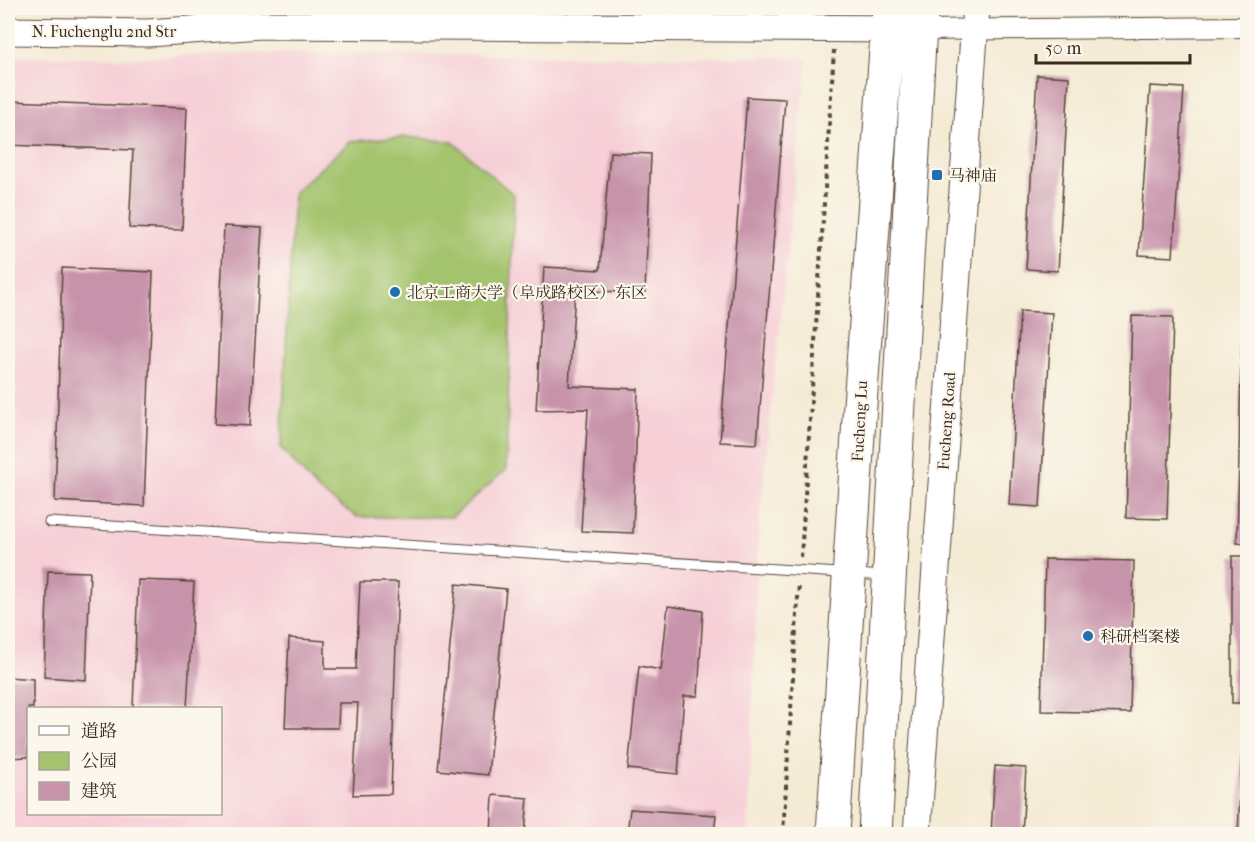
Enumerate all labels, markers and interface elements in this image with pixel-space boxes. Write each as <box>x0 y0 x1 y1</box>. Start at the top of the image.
street label: N. Fuchenglu 2nd Str <box>32 22 176 41</box>
scale bar <box>1036 27 1190 65</box>
text: 50 m <box>1045 38 1082 59</box>
place label: 马神庙 <box>949 166 997 185</box>
marker: 马神庙 <box>930 168 944 182</box>
place label: 北京工商大学（阜成路校区）东区 <box>407 283 647 302</box>
marker: 北京工商大学（阜成路校区）东区 <box>388 285 402 299</box>
street label: Fucheng Road <box>934 371 959 471</box>
street label: Fucheng Lu <box>848 380 871 462</box>
place label: 科研档案楼 <box>1100 627 1180 646</box>
marker: 科研档案楼 <box>1081 629 1095 643</box>
legend <box>27 707 222 815</box>
text: 道路 <box>81 721 117 742</box>
text: 公园 <box>81 751 117 772</box>
text: 建筑 <box>81 781 117 802</box>

